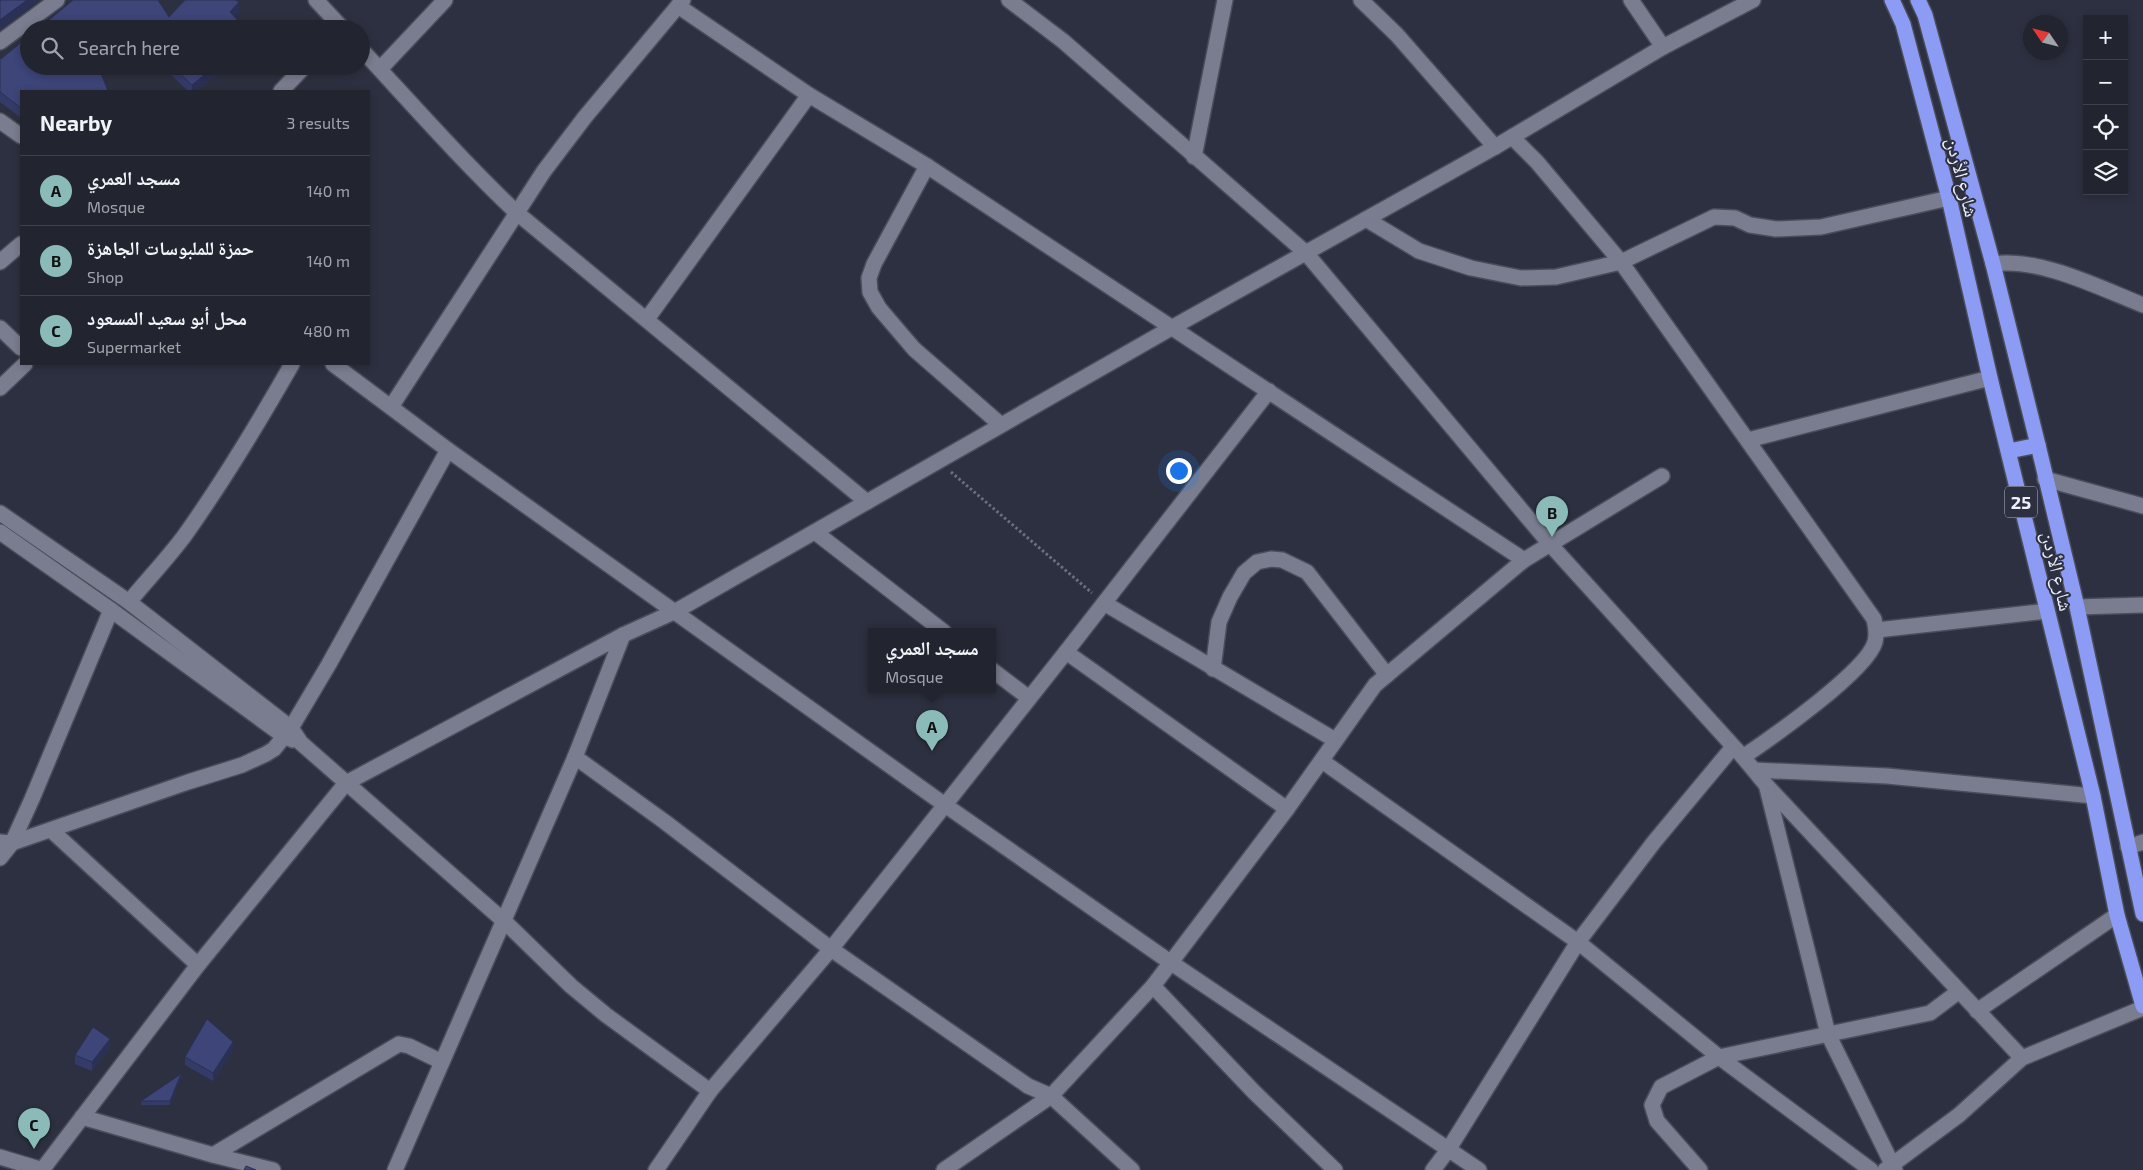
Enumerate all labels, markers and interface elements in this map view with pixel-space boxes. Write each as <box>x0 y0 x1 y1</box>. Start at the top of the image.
north arrow <box>2023 15 2068 60</box>
map controls <box>2083 15 2128 195</box>
button: + <box>2083 15 2128 60</box>
search box <box>20 20 370 75</box>
icon: search <box>38 34 66 62</box>
text: Search here <box>78 36 180 59</box>
button: − <box>2083 60 2128 105</box>
button: locate <box>2083 105 2128 150</box>
text: Nearby <box>40 110 112 135</box>
text: 3 results <box>287 113 350 132</box>
street label: شارع الأردن <box>1941 135 1984 219</box>
button: layers <box>2083 150 2128 195</box>
text: مسجد العمري <box>87 166 181 189</box>
text: A <box>51 181 61 200</box>
text: 140 m <box>307 181 350 200</box>
text: Mosque <box>87 197 145 216</box>
text: حمزة للملبوسات الجاهزة <box>87 236 254 259</box>
text: B <box>51 251 61 270</box>
text: 140 m <box>307 251 350 270</box>
text: Shop <box>87 267 124 286</box>
text: محل أبو سعيد المسعود <box>87 306 247 329</box>
text: C <box>51 321 61 340</box>
text: 480 m <box>303 321 350 340</box>
text: Supermarket <box>87 337 181 356</box>
your location <box>1166 458 1192 484</box>
road number: 25 <box>2005 487 2037 518</box>
pin: B <box>1536 496 1568 537</box>
street label: شارع الأردن <box>2037 529 2078 613</box>
popup <box>868 628 996 693</box>
text: مسجد العمري <box>885 636 979 659</box>
text: Mosque <box>885 667 943 686</box>
pin: A <box>916 710 948 751</box>
pin: C <box>18 1108 50 1149</box>

